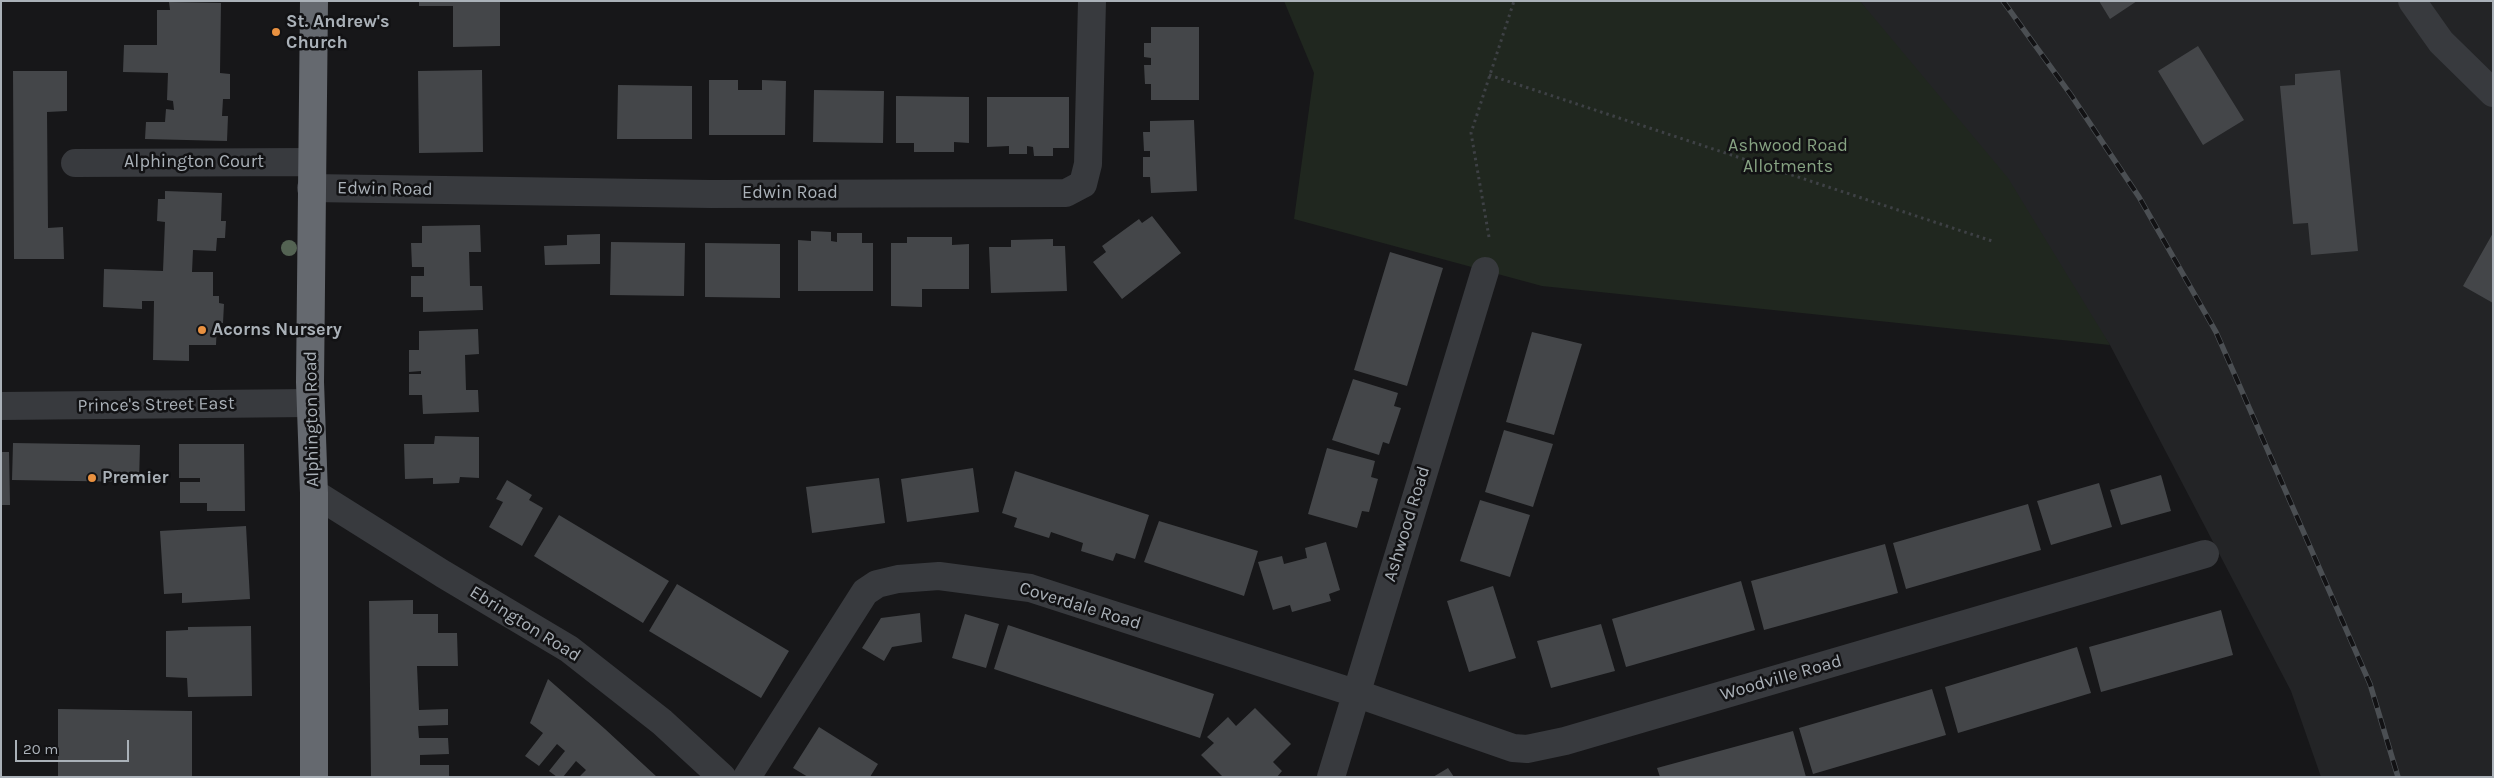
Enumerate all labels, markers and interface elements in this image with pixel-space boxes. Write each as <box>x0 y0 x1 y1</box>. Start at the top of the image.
place label: St. Andrew's Church <box>286 11 389 54</box>
marker: St. Andrew's Church <box>270 26 282 38</box>
park label: Ashwood Road Allotments <box>1728 135 1848 178</box>
street label: Alphington Court <box>124 151 264 173</box>
street label: Edwin Road <box>337 177 433 201</box>
street label: Edwin Road <box>742 182 838 204</box>
place label: Acorns Nursery <box>212 319 342 341</box>
marker: Acorns Nursery <box>196 324 208 336</box>
street label: Alphington Road <box>300 351 324 487</box>
street label: Prince's Street East <box>77 393 235 417</box>
street label: Ashwood Road <box>1379 464 1435 584</box>
place label: Premier <box>102 467 169 489</box>
marker: Premier <box>86 472 98 484</box>
street label: Coverdale Road <box>1016 577 1144 635</box>
street label: Ebrington Road <box>465 581 585 667</box>
street label: Woodville Road <box>1718 650 1844 706</box>
scale bar <box>18 730 131 762</box>
text: 20 m <box>23 740 58 758</box>

